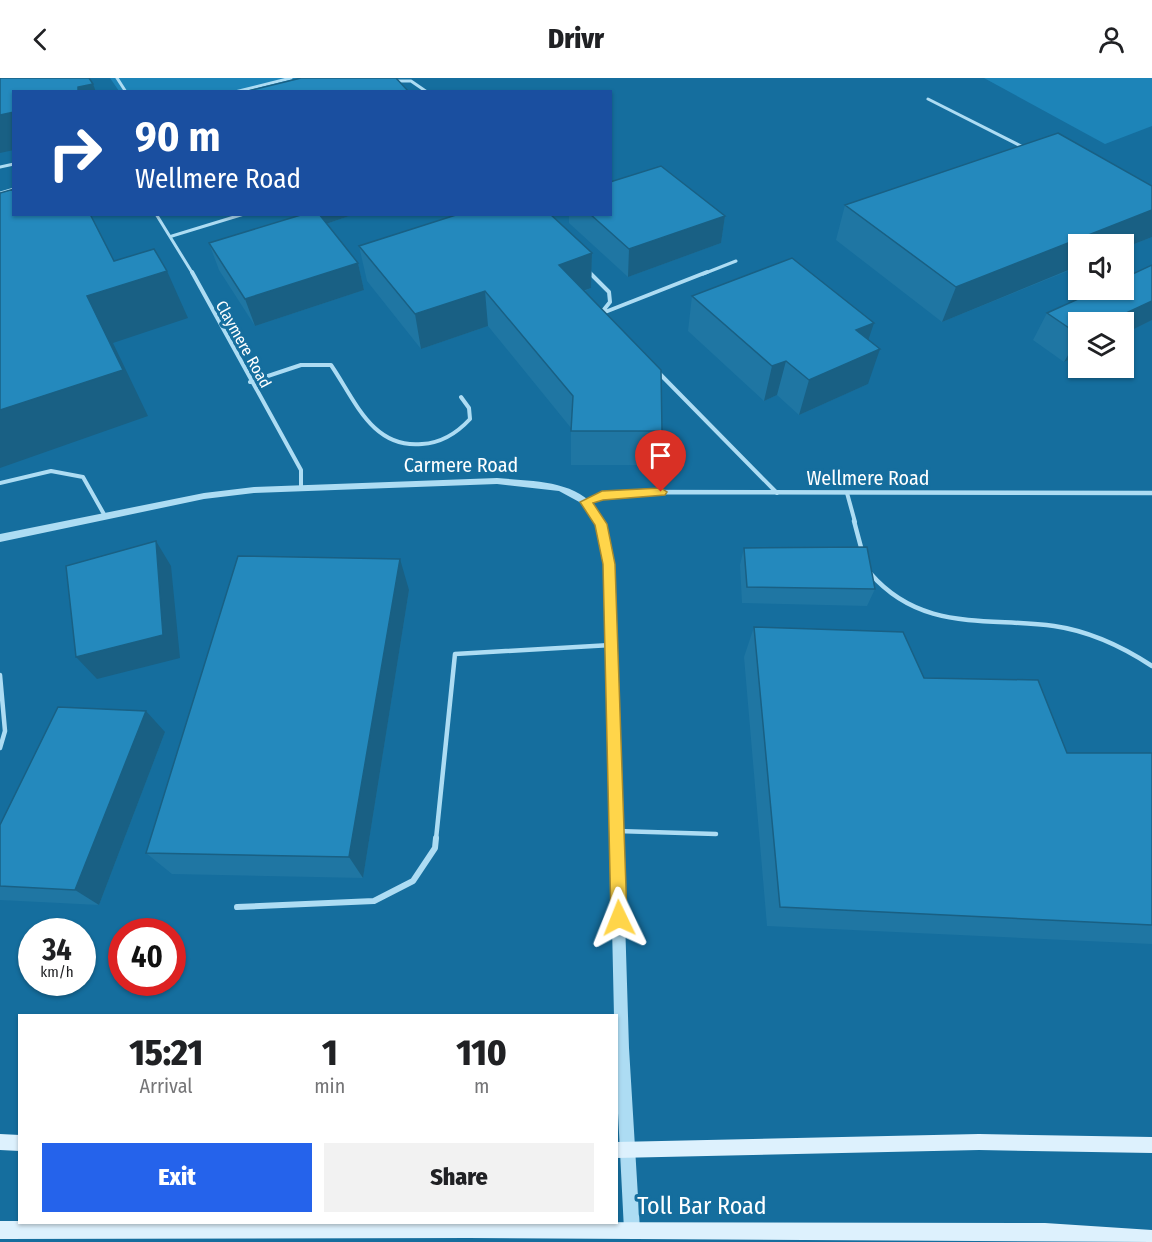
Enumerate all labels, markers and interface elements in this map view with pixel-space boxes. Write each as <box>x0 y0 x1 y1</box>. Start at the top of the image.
icon: back <box>24 23 57 56</box>
text: Drivr <box>548 23 604 55</box>
icon: person <box>1095 23 1128 56</box>
text: 90 m <box>135 112 220 162</box>
icon: right <box>36 114 114 192</box>
text: Wellmere Road <box>135 163 301 195</box>
map controls <box>1068 234 1134 378</box>
button: sound <box>1068 234 1134 300</box>
street label: Claymere Road <box>212 297 275 391</box>
button: layers <box>1068 312 1134 378</box>
pin <box>635 430 686 492</box>
icon: arrive <box>644 439 677 472</box>
street label: Carmere Road <box>404 453 518 477</box>
street label: Wellmere Road <box>807 466 929 490</box>
position arrow <box>587 886 651 950</box>
speed limit sign: 40 <box>108 918 186 996</box>
text: 34 <box>42 932 72 968</box>
text: km/h <box>40 963 74 981</box>
text: 15:21 <box>129 1031 203 1075</box>
text: 1 <box>322 1031 338 1075</box>
text: 110 <box>456 1031 507 1075</box>
text: Arrival <box>140 1074 193 1098</box>
text: min <box>314 1074 345 1098</box>
text: m <box>474 1074 489 1098</box>
button: Exit <box>42 1143 312 1212</box>
button: Share <box>324 1143 594 1212</box>
street label: Toll Bar Road <box>637 1192 767 1220</box>

